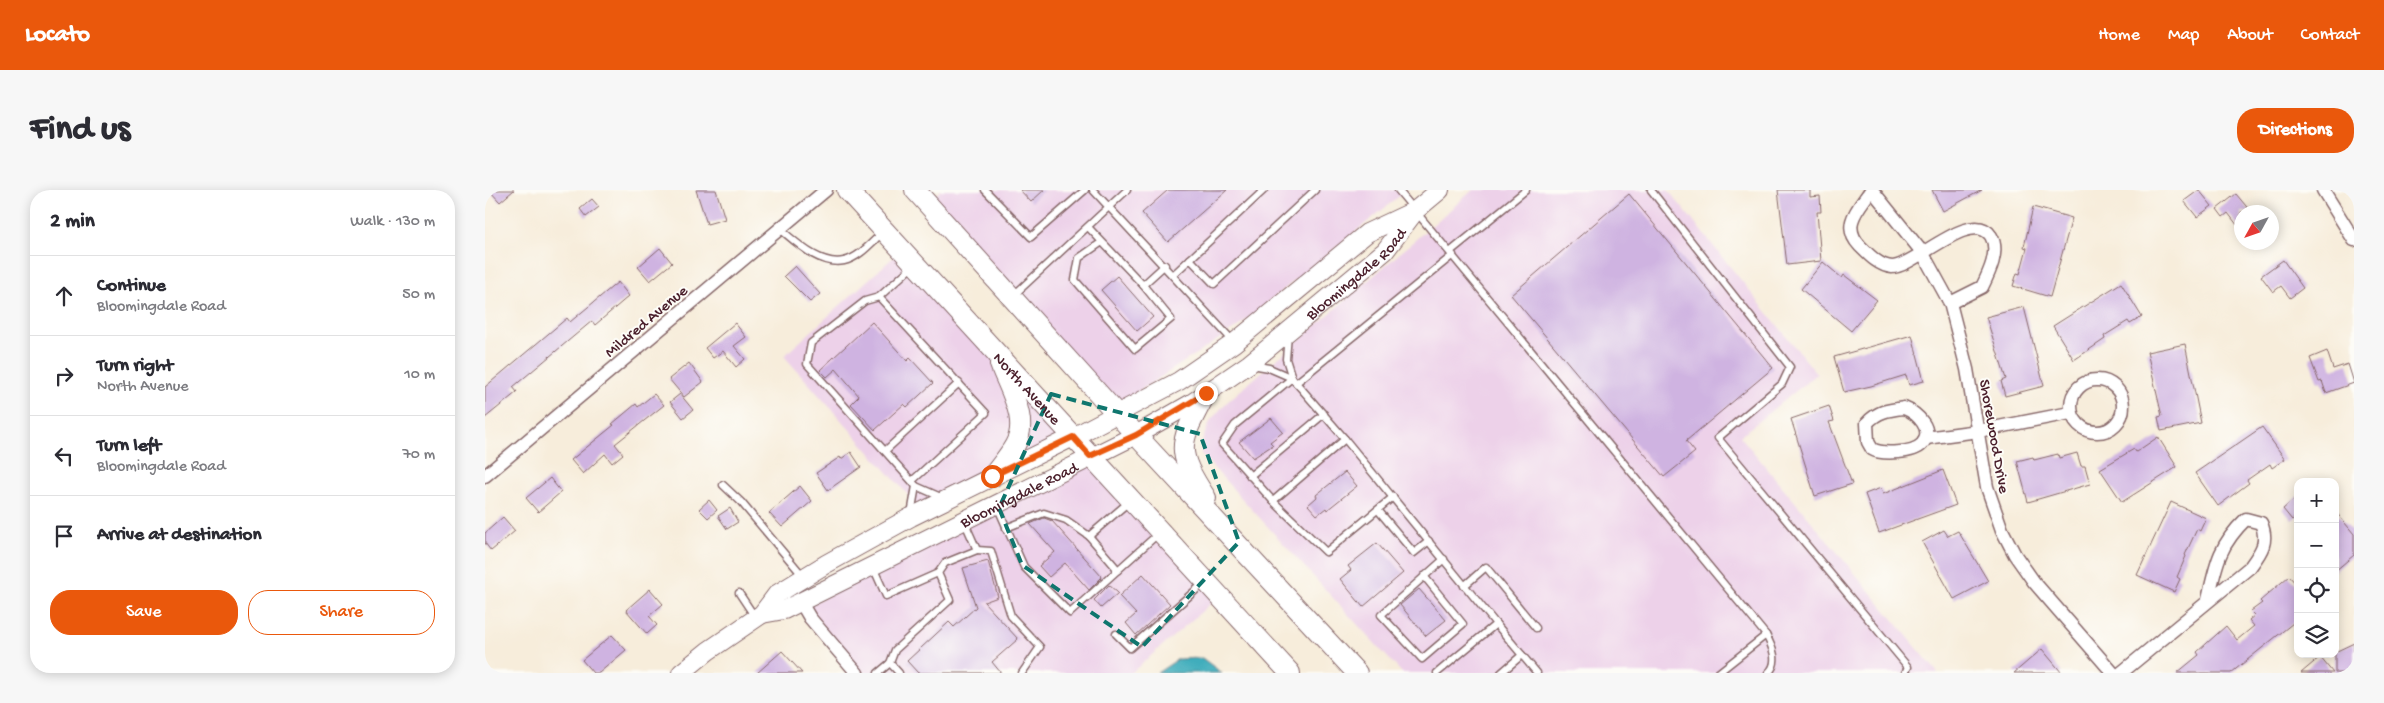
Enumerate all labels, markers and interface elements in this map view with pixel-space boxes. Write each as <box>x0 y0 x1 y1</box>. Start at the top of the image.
text: Locato <box>25 21 90 50</box>
text: Home <box>2098 25 2140 46</box>
text: Map <box>2168 25 2199 46</box>
text: About <box>2227 25 2273 46</box>
text: Contact <box>2301 25 2359 46</box>
button: Directions <box>2237 108 2354 153</box>
text: Find us <box>30 110 130 151</box>
north arrow <box>2234 205 2279 250</box>
text: 2 min <box>50 210 95 235</box>
text: Walk · 130 m <box>350 213 435 232</box>
street label: Bloomingdale Road <box>1303 224 1413 326</box>
text: Continue <box>97 275 166 298</box>
icon: ahead <box>50 282 78 310</box>
street label: Mildred Avenue <box>602 282 693 363</box>
text: 50 m <box>402 286 435 305</box>
text: Bloomingdale Road <box>97 298 226 317</box>
street label: North Avenue <box>988 350 1064 431</box>
text: Turn right <box>97 355 173 378</box>
icon: right <box>50 362 78 390</box>
text: 10 m <box>404 366 435 385</box>
text: North Avenue <box>97 378 188 397</box>
street label: Shorewood Drive <box>1973 378 2012 496</box>
route end <box>1195 382 1218 405</box>
text: Turn left <box>97 435 161 458</box>
icon: left <box>50 442 78 470</box>
text: 70 m <box>402 446 435 465</box>
text: Bloomingdale Road <box>97 458 226 477</box>
street label: Bloomingdale Road <box>957 459 1083 534</box>
route start <box>981 465 1004 488</box>
map controls <box>2294 478 2339 658</box>
button: + <box>2294 478 2339 523</box>
icon: arrive <box>50 522 78 550</box>
button: − <box>2294 523 2339 568</box>
text: Arrive at destination <box>97 524 261 547</box>
button: locate <box>2294 568 2339 613</box>
button: Save <box>50 590 238 635</box>
button: Share <box>248 590 435 635</box>
button: layers <box>2294 613 2339 658</box>

